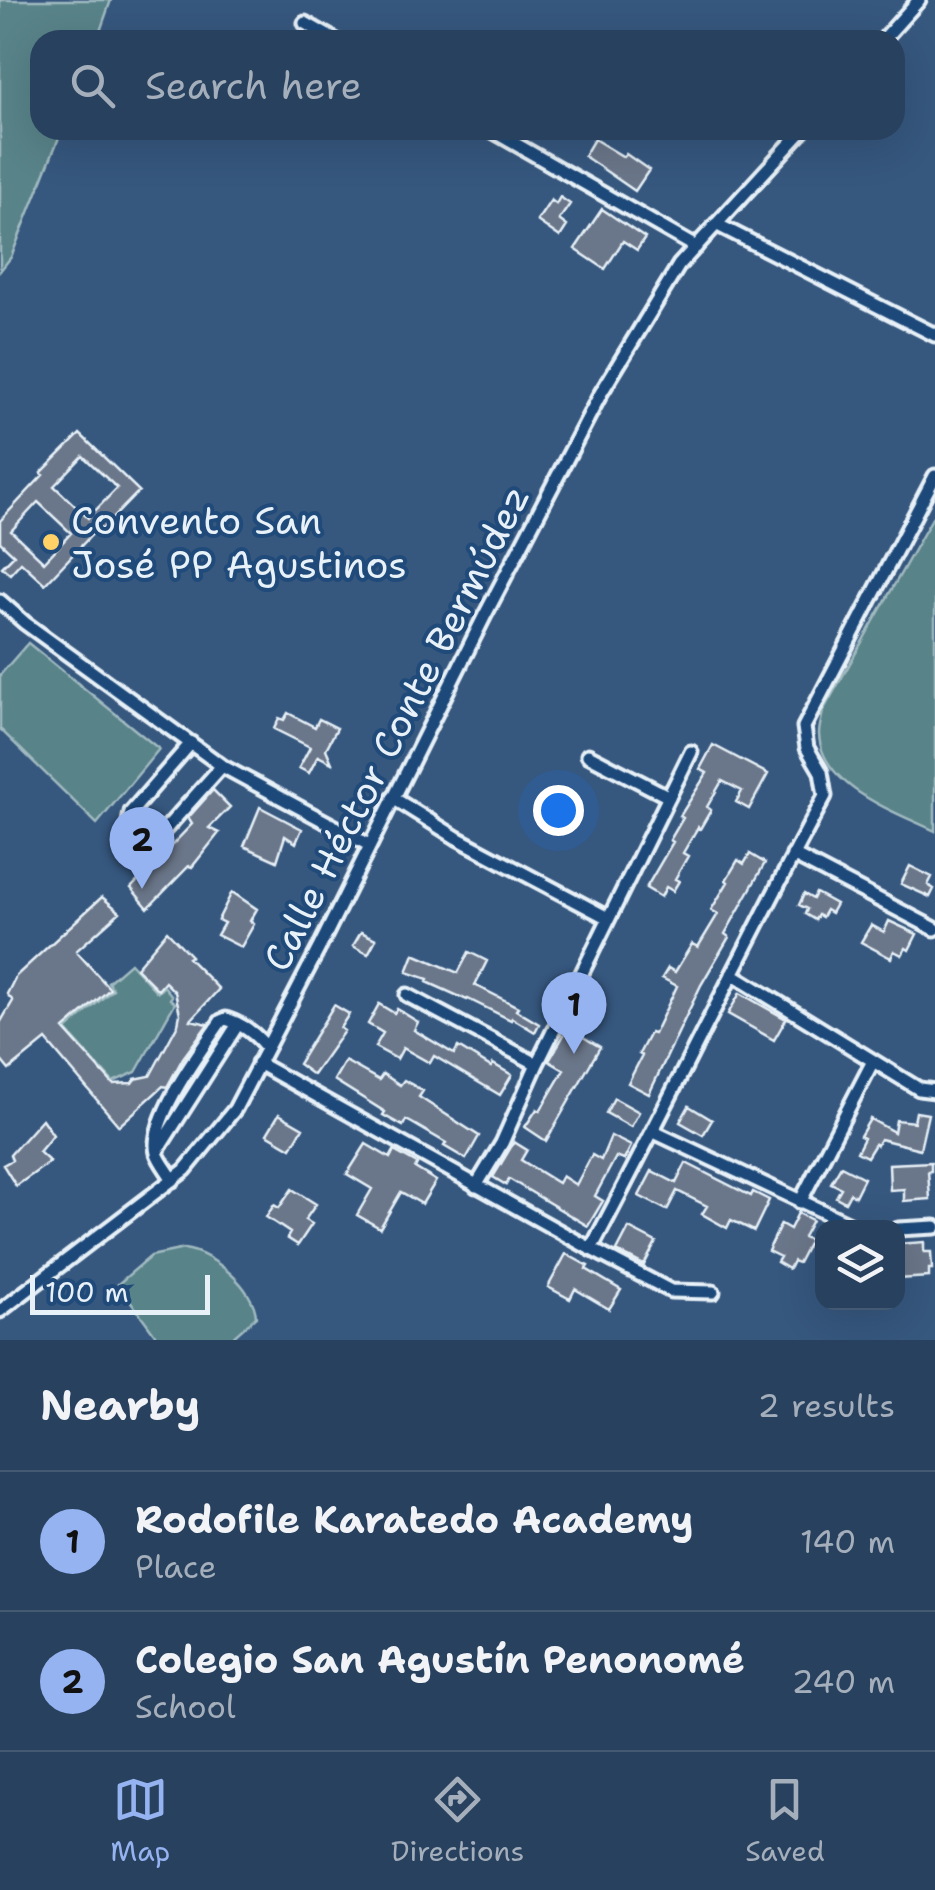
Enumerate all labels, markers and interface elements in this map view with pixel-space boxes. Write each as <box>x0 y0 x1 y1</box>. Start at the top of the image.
search box <box>30 30 905 140</box>
icon: search <box>65 58 120 113</box>
text: Search here <box>145 60 362 111</box>
street label: Calle Héctor Conte Bermúdez <box>251 477 541 979</box>
place label: Convento San José PP Agustinos <box>71 495 407 590</box>
marker: Convento San José PP Agustinos <box>40 531 62 553</box>
your location <box>533 785 584 836</box>
pin: 2 <box>110 806 174 889</box>
pin: 1 <box>542 972 606 1054</box>
map controls <box>815 1220 905 1310</box>
button: layers <box>815 1220 905 1310</box>
scale bar <box>30 1270 210 1314</box>
text: 100 m <box>45 1273 129 1311</box>
text: Nearby <box>40 1377 200 1433</box>
text: 2 results <box>758 1384 895 1427</box>
text: Rodofile Karatedo Academy <box>135 1494 694 1545</box>
text: 1 <box>65 1520 80 1563</box>
text: 140 m <box>800 1520 895 1563</box>
text: Place <box>135 1545 217 1588</box>
text: Colegio San Agustín Penonomé <box>135 1634 745 1685</box>
text: 2 <box>61 1660 84 1703</box>
text: 240 m <box>792 1660 895 1703</box>
text: School <box>135 1685 236 1728</box>
tab: Map <box>110 1772 170 1870</box>
tab: Directions <box>391 1772 524 1870</box>
tab: Saved <box>745 1772 825 1870</box>

